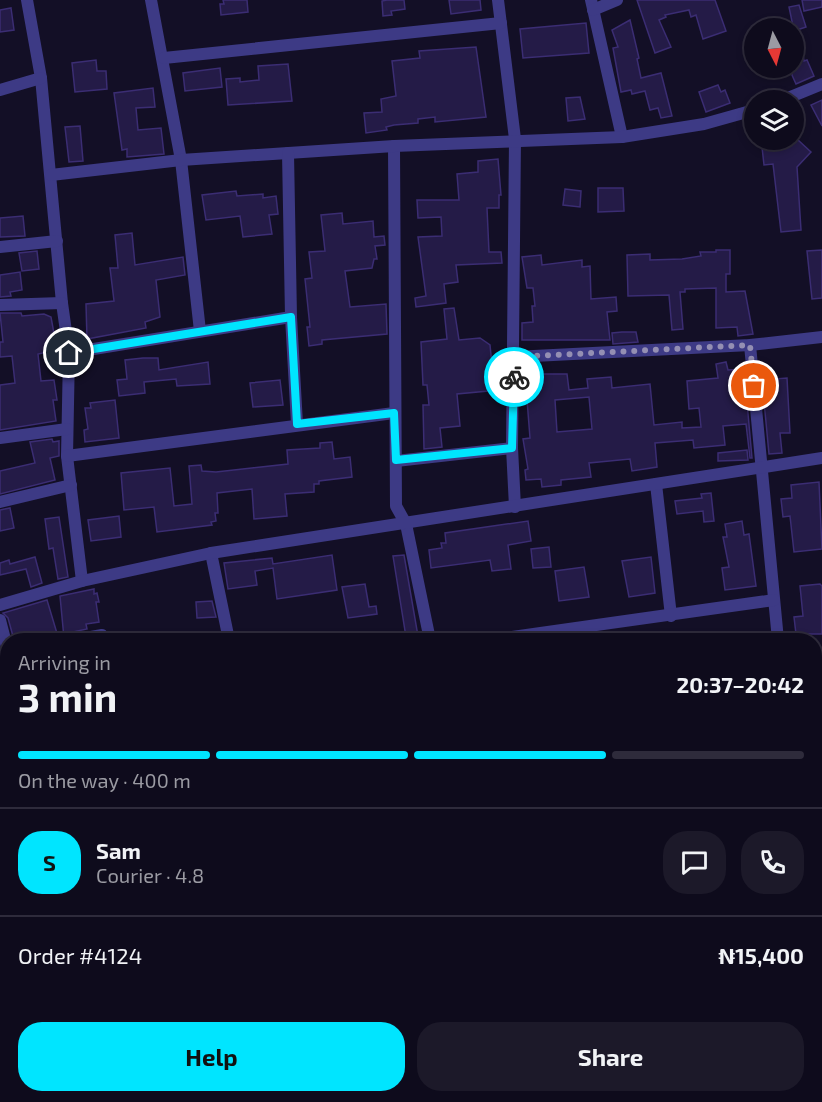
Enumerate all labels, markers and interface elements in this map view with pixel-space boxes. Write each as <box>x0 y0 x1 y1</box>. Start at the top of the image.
north arrow <box>744 18 804 78</box>
map controls <box>744 18 804 150</box>
button: layers <box>744 90 804 150</box>
pin <box>43 327 94 378</box>
icon: home <box>52 336 85 369</box>
courier <box>484 347 544 407</box>
pin <box>728 360 779 411</box>
icon: bike <box>498 361 531 394</box>
icon: bag <box>737 369 770 402</box>
text: Arriving in <box>18 650 111 674</box>
text: 20:37–20:42 <box>677 671 804 697</box>
text: 3 min <box>18 673 117 720</box>
text: On the way · 400 m <box>18 768 191 792</box>
button: chat <box>663 831 726 894</box>
button: phone <box>741 831 804 894</box>
text: Sam <box>96 837 141 863</box>
text: S <box>43 849 56 875</box>
text: Courier · 4.8 <box>96 863 204 887</box>
text: Order #4124 <box>18 942 142 968</box>
text: ₦15,400 <box>718 942 804 968</box>
button: Help <box>18 1022 405 1091</box>
button: Share <box>417 1022 804 1091</box>

